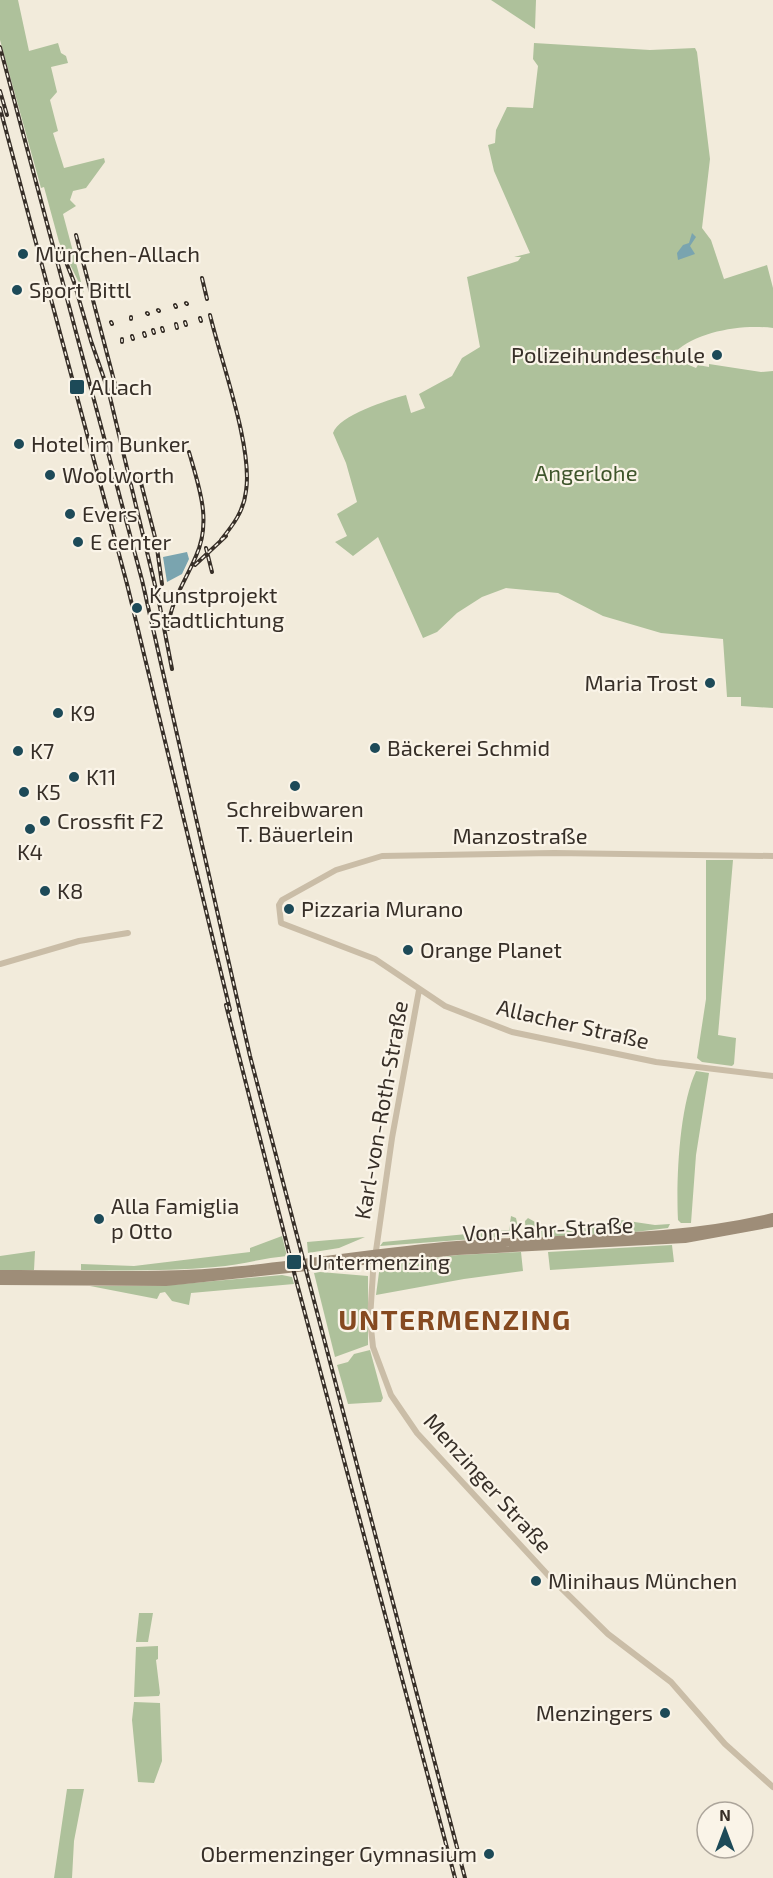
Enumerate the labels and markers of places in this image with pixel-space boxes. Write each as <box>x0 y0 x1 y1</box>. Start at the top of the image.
place label: München-Allach <box>35 240 200 266</box>
marker: München-Allach <box>16 247 30 261</box>
place label: Sport Bittl <box>29 276 132 302</box>
marker: Sport Bittl <box>10 283 24 297</box>
place label: Polizeihundeschule <box>511 341 705 367</box>
marker: Polizeihundeschule <box>710 348 724 362</box>
place label: Allach <box>90 373 152 399</box>
marker: Allach <box>68 378 86 396</box>
place label: Hotel im Bunker <box>31 430 190 456</box>
marker: Hotel im Bunker <box>12 437 26 451</box>
place label: Woolworth <box>62 461 174 487</box>
marker: Woolworth <box>43 468 57 482</box>
place label: Evers <box>82 500 138 526</box>
marker: Evers <box>63 507 77 521</box>
place label: E center <box>90 528 172 554</box>
marker: E center <box>71 535 85 549</box>
place label: Kunstprojekt Stadtlichtung <box>149 581 284 632</box>
marker: Kunstprojekt Stadtlichtung <box>130 601 144 615</box>
place label: Maria Trost <box>585 669 698 695</box>
marker: Maria Trost <box>703 676 717 690</box>
place label: K9 <box>70 699 96 725</box>
marker: K9 <box>51 706 65 720</box>
place label: Bäckerei Schmid <box>387 734 550 760</box>
place label: K7 <box>30 737 54 763</box>
marker: Bäckerei Schmid <box>368 741 382 755</box>
marker: K7 <box>11 744 25 758</box>
place label: K11 <box>86 763 117 789</box>
marker: K11 <box>67 770 81 784</box>
place label: K5 <box>36 778 61 804</box>
marker: Schreibwaren T. Bäuerlein <box>288 779 302 793</box>
marker: K5 <box>17 785 31 799</box>
place label: Schreibwaren T. Bäuerlein <box>226 795 364 846</box>
place label: Crossfit F2 <box>57 807 164 833</box>
marker: Crossfit F2 <box>38 814 52 828</box>
marker: K4 <box>23 822 37 836</box>
place label: K4 <box>17 838 43 864</box>
place label: K8 <box>57 877 83 903</box>
marker: K8 <box>38 884 52 898</box>
place label: Pizzaria Murano <box>301 895 463 921</box>
marker: Pizzaria Murano <box>282 902 296 916</box>
place label: Orange Planet <box>420 936 562 962</box>
marker: Orange Planet <box>401 943 415 957</box>
place label: Alla Famiglia p Otto <box>111 1192 239 1243</box>
marker: Alla Famiglia p Otto <box>92 1212 106 1226</box>
place label: Untermenzing <box>308 1248 450 1274</box>
marker: Untermenzing <box>285 1253 303 1271</box>
place label: Minihaus München <box>548 1567 737 1593</box>
marker: Minihaus München <box>529 1574 543 1588</box>
place label: Menzingers <box>536 1699 653 1725</box>
marker: Menzingers <box>658 1706 672 1720</box>
place label: Obermenzinger Gymnasium <box>201 1840 477 1866</box>
marker: Obermenzinger Gymnasium <box>482 1847 496 1861</box>

